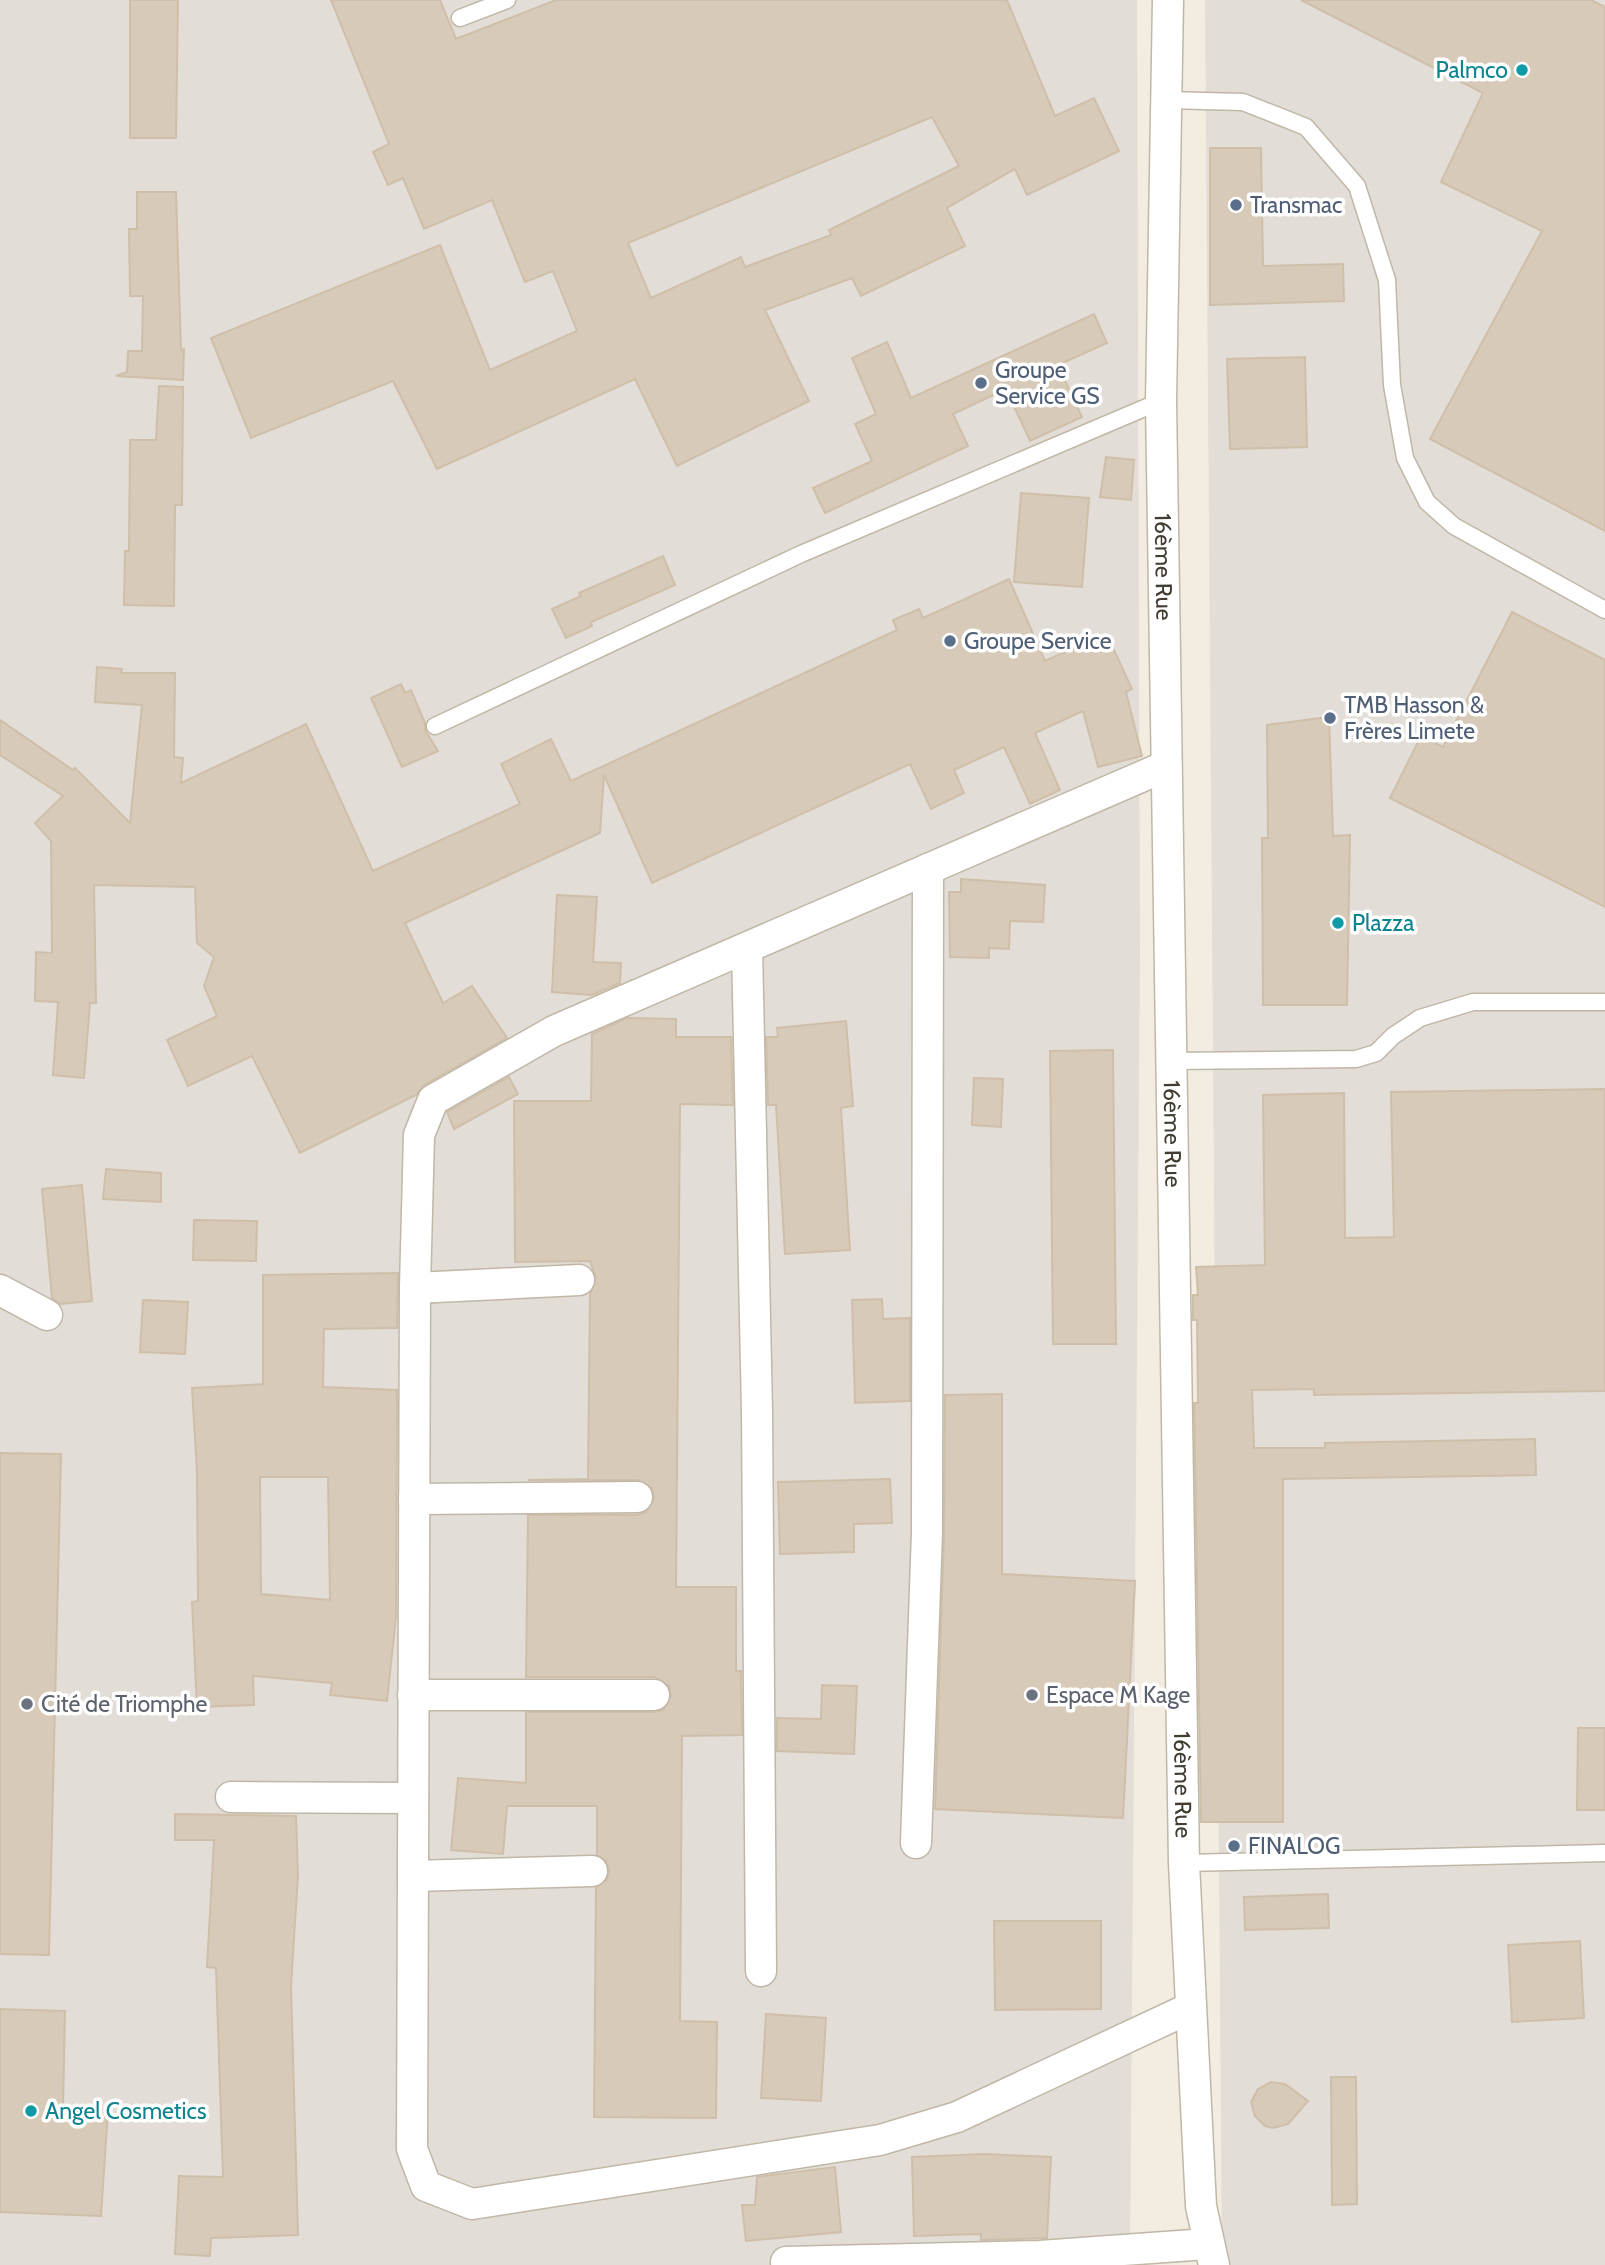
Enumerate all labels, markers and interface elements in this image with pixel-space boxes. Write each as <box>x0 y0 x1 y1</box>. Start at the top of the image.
place label: Palmco <box>1436 56 1508 84</box>
marker: Palmco <box>1514 62 1530 78</box>
place label: Transmac <box>1250 191 1342 219</box>
marker: Transmac <box>1228 197 1244 213</box>
place label: Groupe Service GS <box>995 356 1100 410</box>
marker: Groupe Service GS <box>973 375 989 391</box>
street label: 16ème Rue <box>1149 513 1178 621</box>
place label: Groupe Service <box>964 627 1112 655</box>
marker: Groupe Service <box>942 633 958 649</box>
place label: TMB Hasson & Frères Limete <box>1344 691 1484 745</box>
marker: TMB Hasson & Frères Limete <box>1322 710 1338 726</box>
place label: Plazza <box>1352 909 1414 937</box>
marker: Plazza <box>1330 915 1346 931</box>
street label: 16ème Rue <box>1158 1080 1187 1188</box>
place label: Espace M Kage <box>1046 1681 1191 1709</box>
marker: Espace M Kage <box>1024 1687 1040 1703</box>
place label: Cité de Triomphe <box>41 1690 208 1718</box>
marker: Cité de Triomphe <box>19 1696 35 1712</box>
street label: 16ème Rue <box>1168 1731 1198 1839</box>
place label: FINALOG <box>1248 1832 1340 1860</box>
marker: FINALOG <box>1226 1838 1242 1854</box>
place label: Angel Cosmetics <box>45 2097 206 2125</box>
marker: Angel Cosmetics <box>23 2103 39 2119</box>

